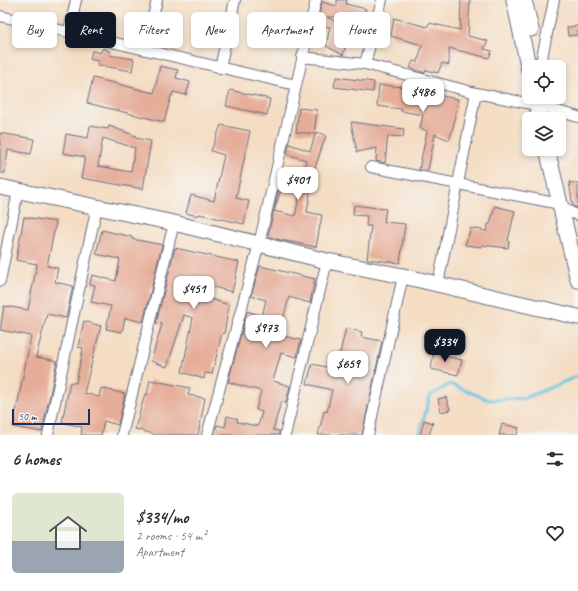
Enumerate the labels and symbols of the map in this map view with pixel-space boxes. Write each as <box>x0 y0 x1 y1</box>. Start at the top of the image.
pin: $486 <box>399 79 447 113</box>
pin: $401 <box>274 167 322 201</box>
pin: $451 <box>170 276 218 310</box>
pin: $973 <box>242 315 290 349</box>
pin: $334 <box>421 329 469 363</box>
pin: $659 <box>324 351 372 385</box>
scale bar <box>12 407 90 426</box>

